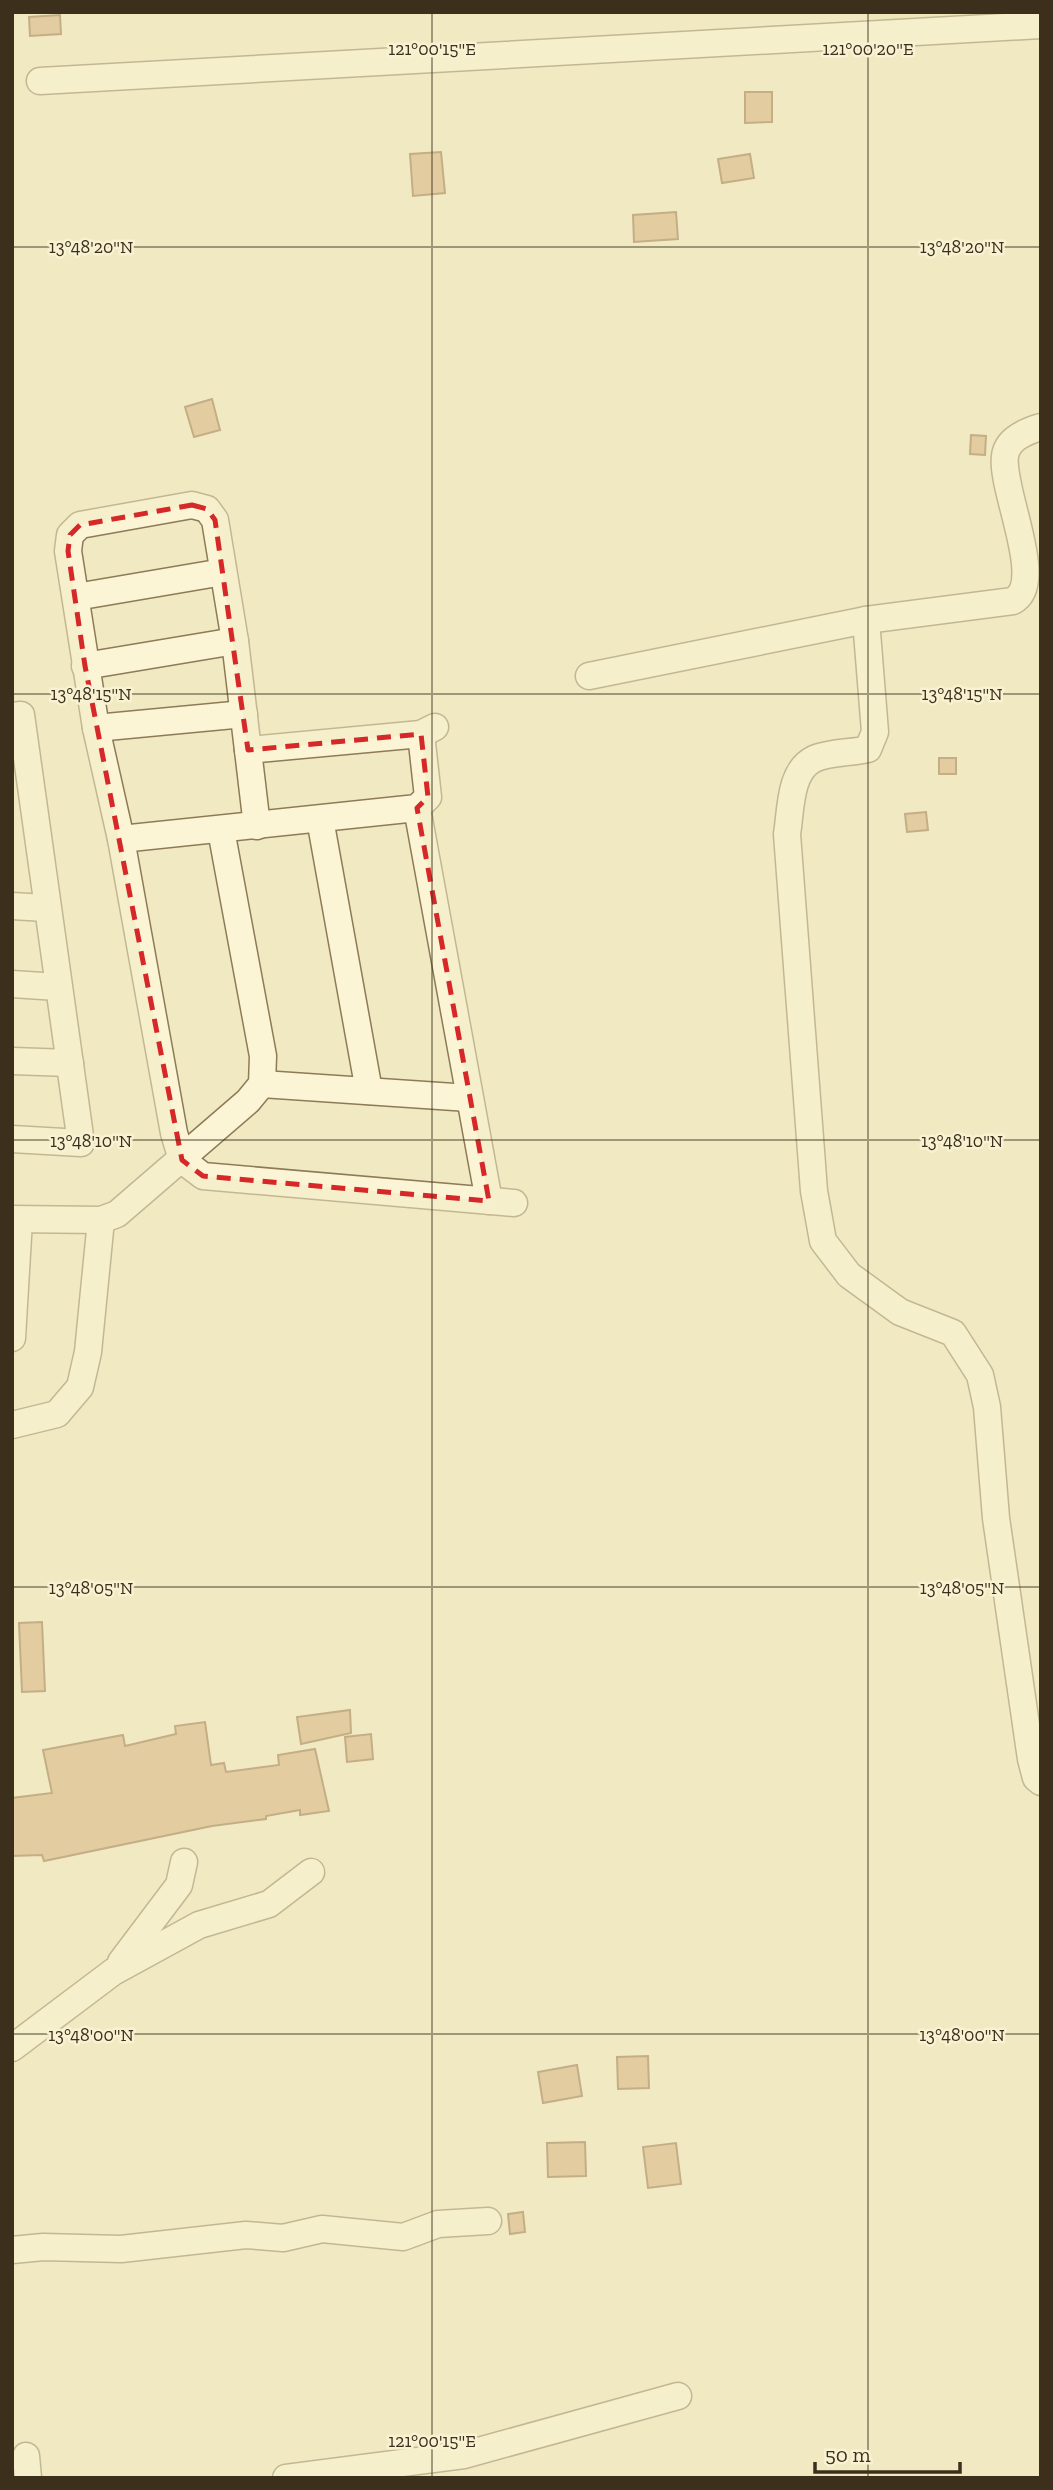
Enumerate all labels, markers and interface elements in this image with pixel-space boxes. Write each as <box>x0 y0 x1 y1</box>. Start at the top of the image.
text: 121°00'15"E <box>388 38 476 60</box>
text: 121°00'20"E <box>823 38 913 60</box>
text: 13°48'20"N <box>49 236 133 258</box>
text: 13°48'20"N <box>920 236 1004 258</box>
text: 13°48'15"N <box>50 683 132 705</box>
text: 13°48'15"N <box>921 683 1003 705</box>
text: 13°48'10"N <box>50 1130 132 1152</box>
text: 13°48'10"N <box>921 1130 1003 1152</box>
text: 13°48'05"N <box>49 1577 133 1599</box>
text: 13°48'05"N <box>920 1577 1004 1599</box>
text: 13°48'00"N <box>48 2024 134 2046</box>
text: 13°48'00"N <box>919 2024 1005 2046</box>
text: 121°00'15"E <box>388 2430 476 2452</box>
scale bar <box>815 2430 960 2474</box>
text: 50 m <box>825 2442 871 2467</box>

